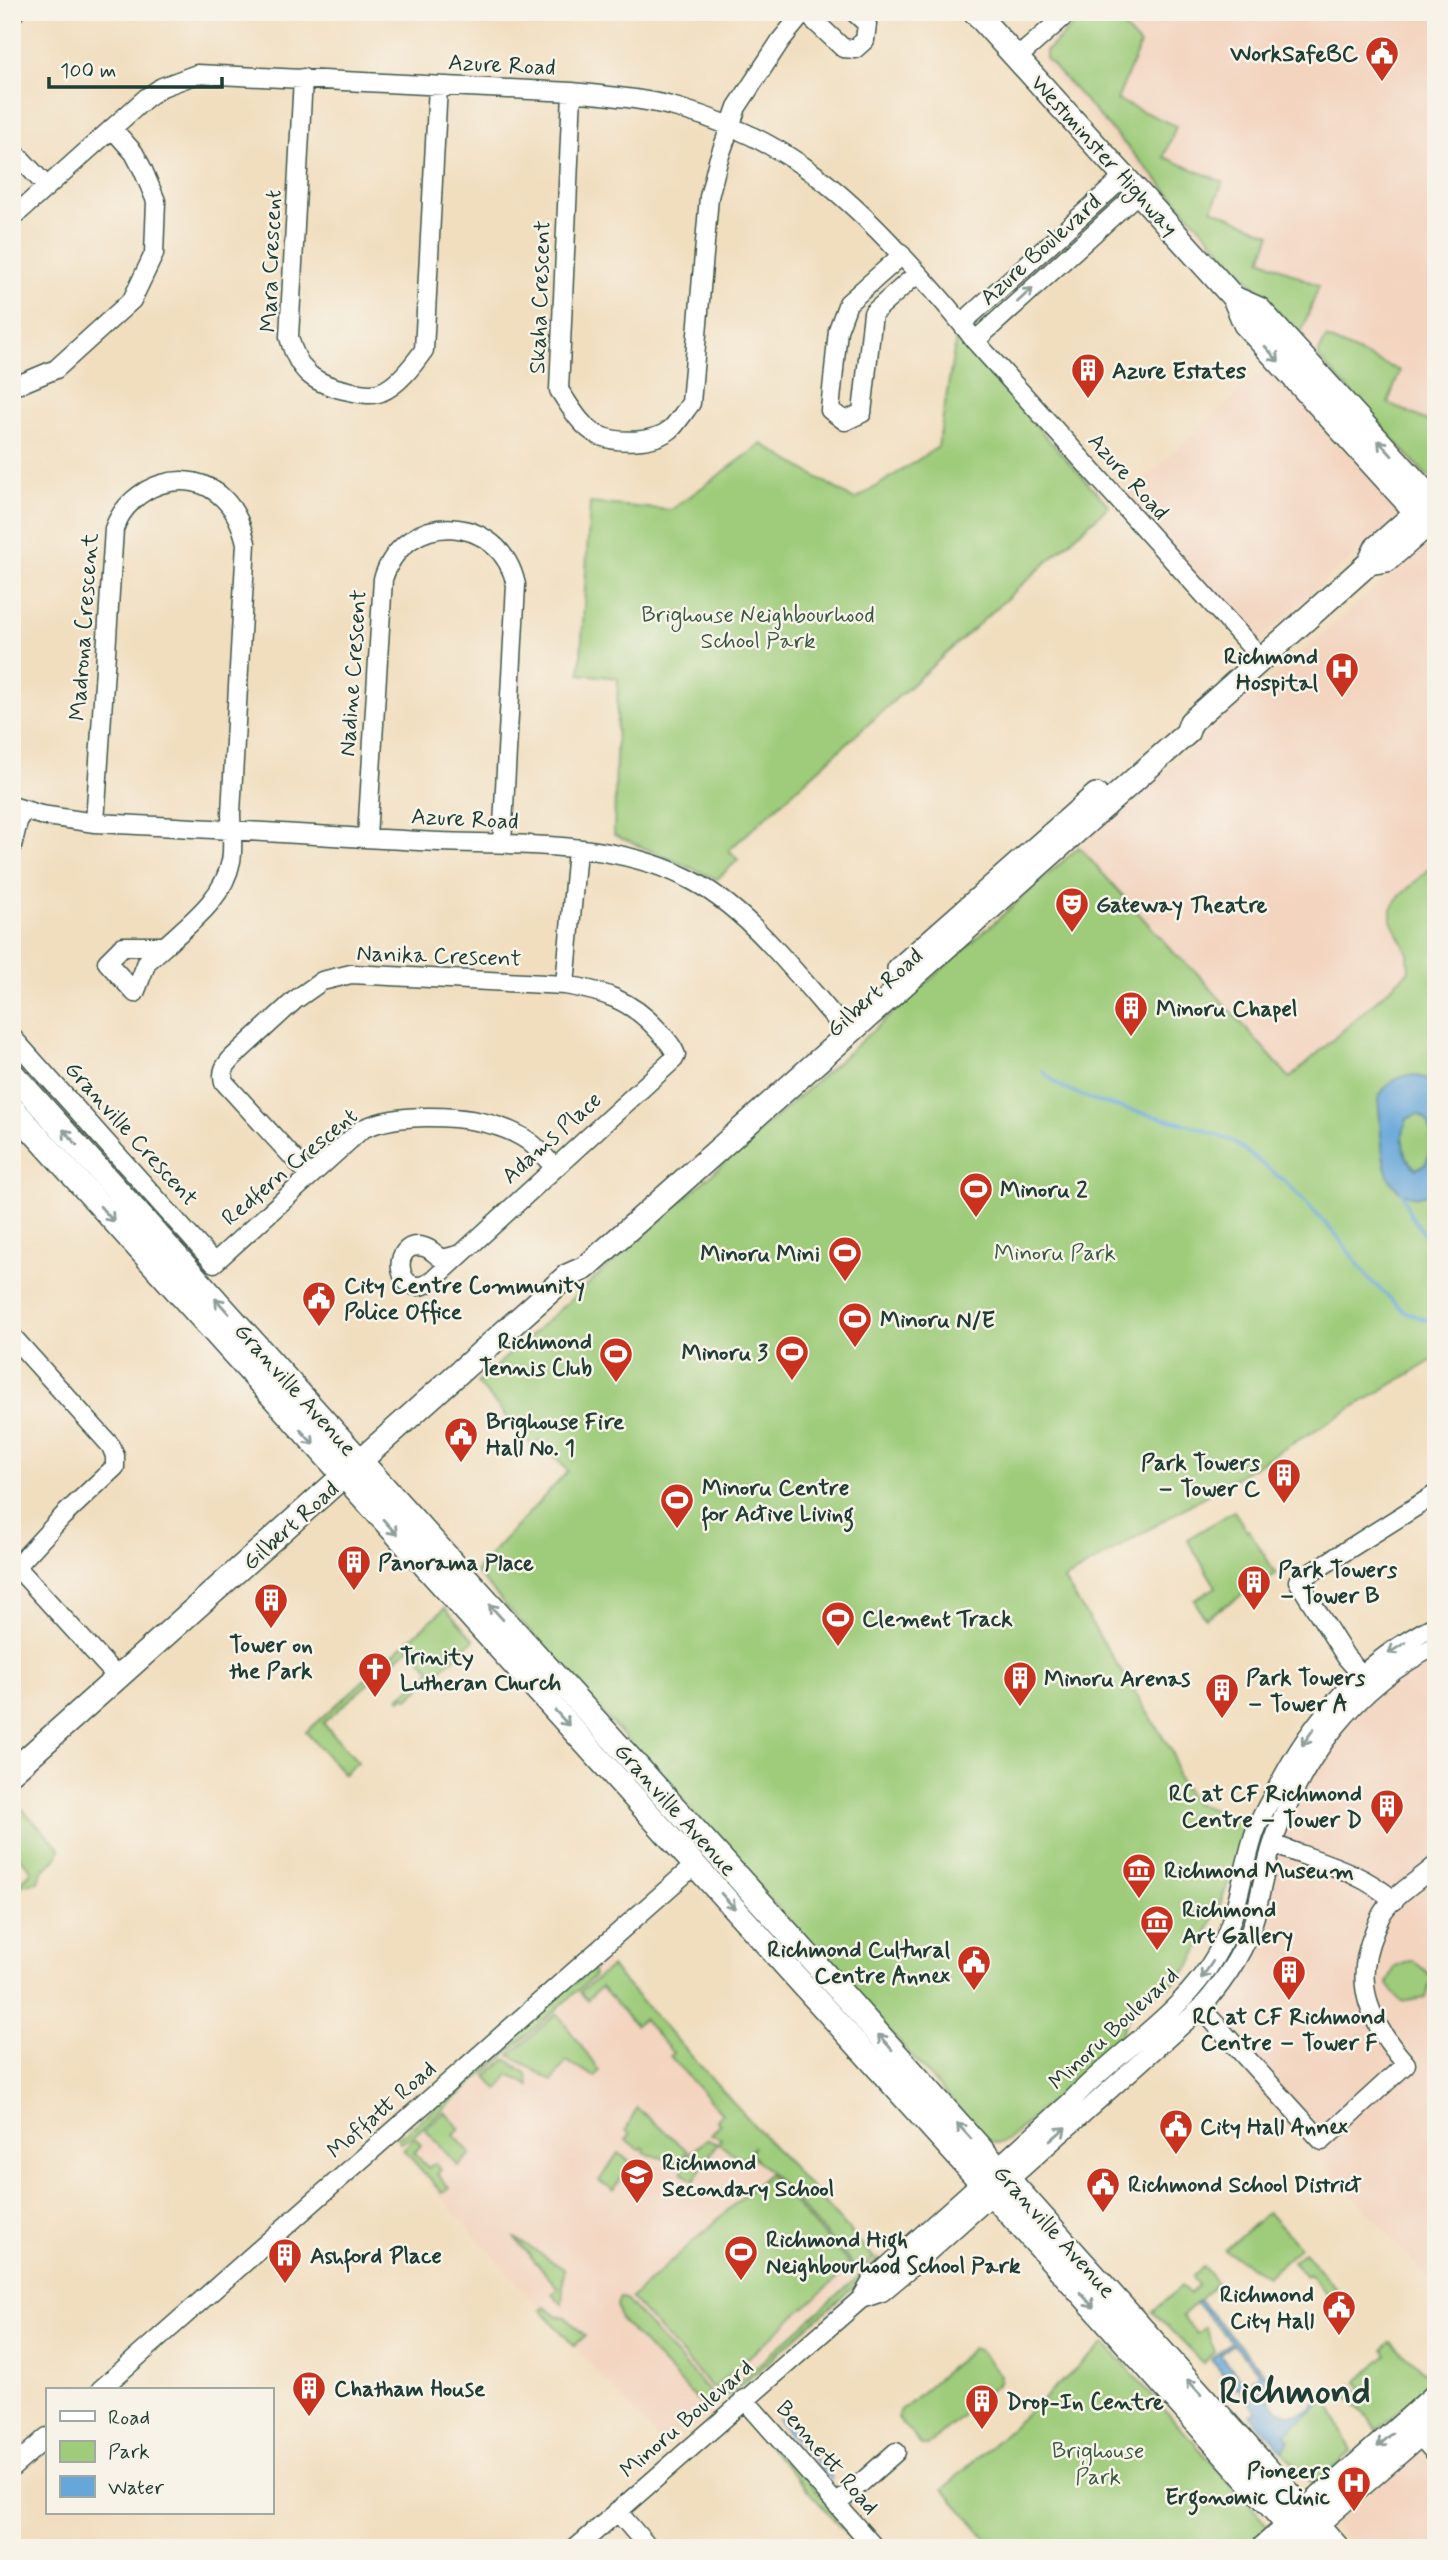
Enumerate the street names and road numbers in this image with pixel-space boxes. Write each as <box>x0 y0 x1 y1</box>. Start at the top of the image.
street label: Azure Road <box>447 48 556 84</box>
street label: Westminster Highway <box>1021 69 1184 245</box>
street label: Azure Boulevard <box>974 188 1108 313</box>
street label: Mara Crescent <box>255 189 289 333</box>
street label: Skaha Crescent <box>523 219 559 375</box>
street label: Azure Road <box>1080 427 1175 527</box>
street label: Madrona Crescent <box>63 532 107 722</box>
street label: Nadine Crescent <box>333 589 375 758</box>
street label: Azure Road <box>410 802 519 838</box>
street label: Nanika Crescent <box>356 939 522 975</box>
street label: Gilbert Road <box>821 942 930 1045</box>
street label: Granville Crescent <box>57 1055 204 1214</box>
street label: Adams Place <box>496 1086 609 1191</box>
street label: Redfern Crescent <box>216 1102 365 1233</box>
street label: Granville Avenue <box>227 1317 363 1464</box>
street label: Gilbert Road <box>237 1475 346 1578</box>
street label: Granville Avenue <box>607 1737 743 1884</box>
street label: Minoru Boulevard <box>1043 1961 1186 2098</box>
street label: Moffatt Road <box>321 2055 443 2166</box>
street label: Granville Avenue <box>986 2159 1122 2306</box>
street label: Minoru Boulevard <box>614 2353 760 2486</box>
street label: Bennett Road <box>768 2395 885 2522</box>

